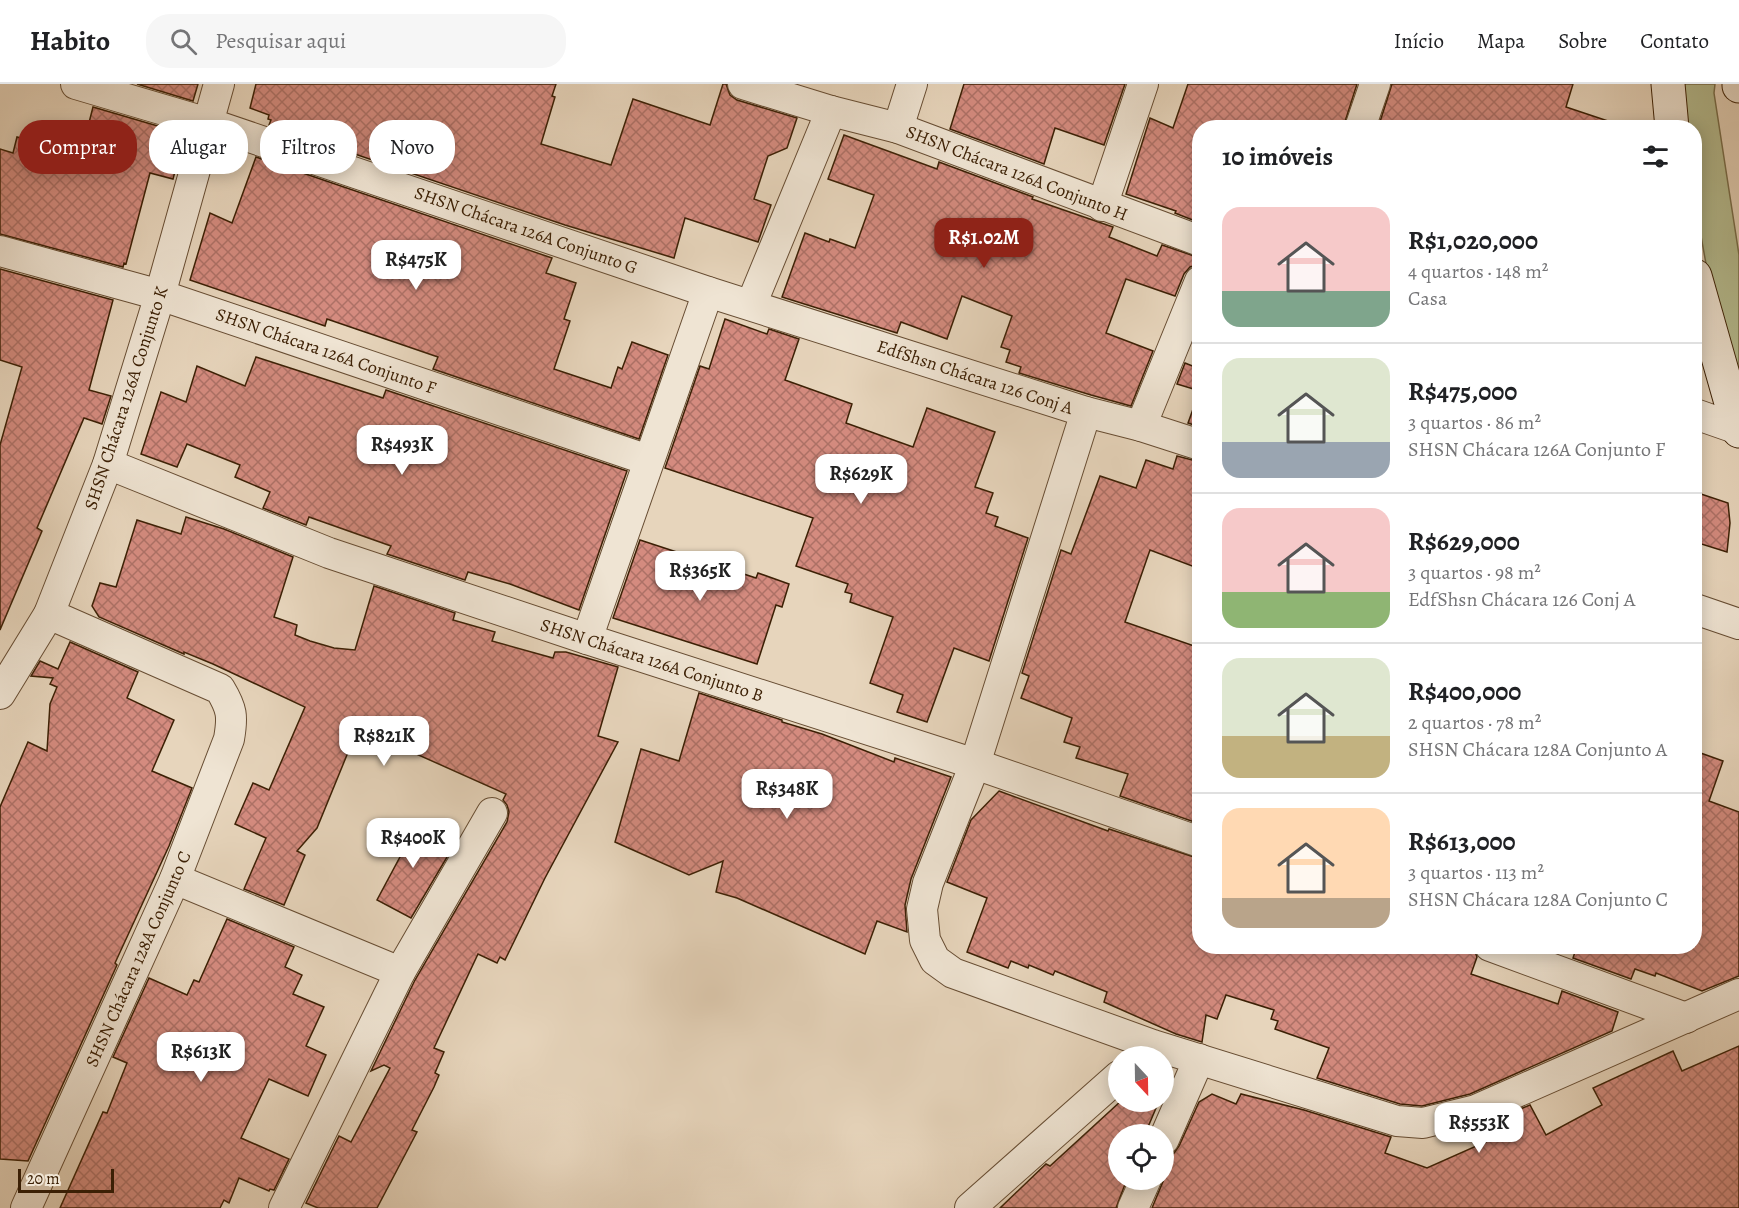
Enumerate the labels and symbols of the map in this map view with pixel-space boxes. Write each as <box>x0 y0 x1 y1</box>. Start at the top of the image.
street label: SHSN Chácara 126A Conjunto H <box>903 120 1131 226</box>
street label: SHSN Chácara 126A Conjunto G <box>411 181 641 279</box>
pin: R$1.02M <box>929 218 1039 269</box>
pin: R$475K <box>367 240 465 291</box>
street label: SHSN Chácara 126A Conjunto K <box>78 283 174 513</box>
street label: SHSN Chácara 126A Conjunto F <box>213 302 439 400</box>
street label: EdfShsn Chácara 126 Conj A <box>874 334 1076 420</box>
pin: R$493K <box>353 425 451 476</box>
pin: R$629K <box>812 454 910 505</box>
pin: R$365K <box>651 551 749 602</box>
street label: SHSN Chácara 126A Conjunto B <box>537 613 767 707</box>
pin: R$821K <box>335 716 433 767</box>
pin: R$348K <box>738 769 836 820</box>
pin: R$400K <box>364 818 462 869</box>
street label: SHSN Chácara 128A Conjunto C <box>79 847 197 1071</box>
pin: R$613K <box>152 1032 250 1083</box>
north arrow <box>1108 1046 1174 1112</box>
pin: R$553K <box>1430 1103 1528 1154</box>
scale bar <box>18 1166 114 1194</box>

